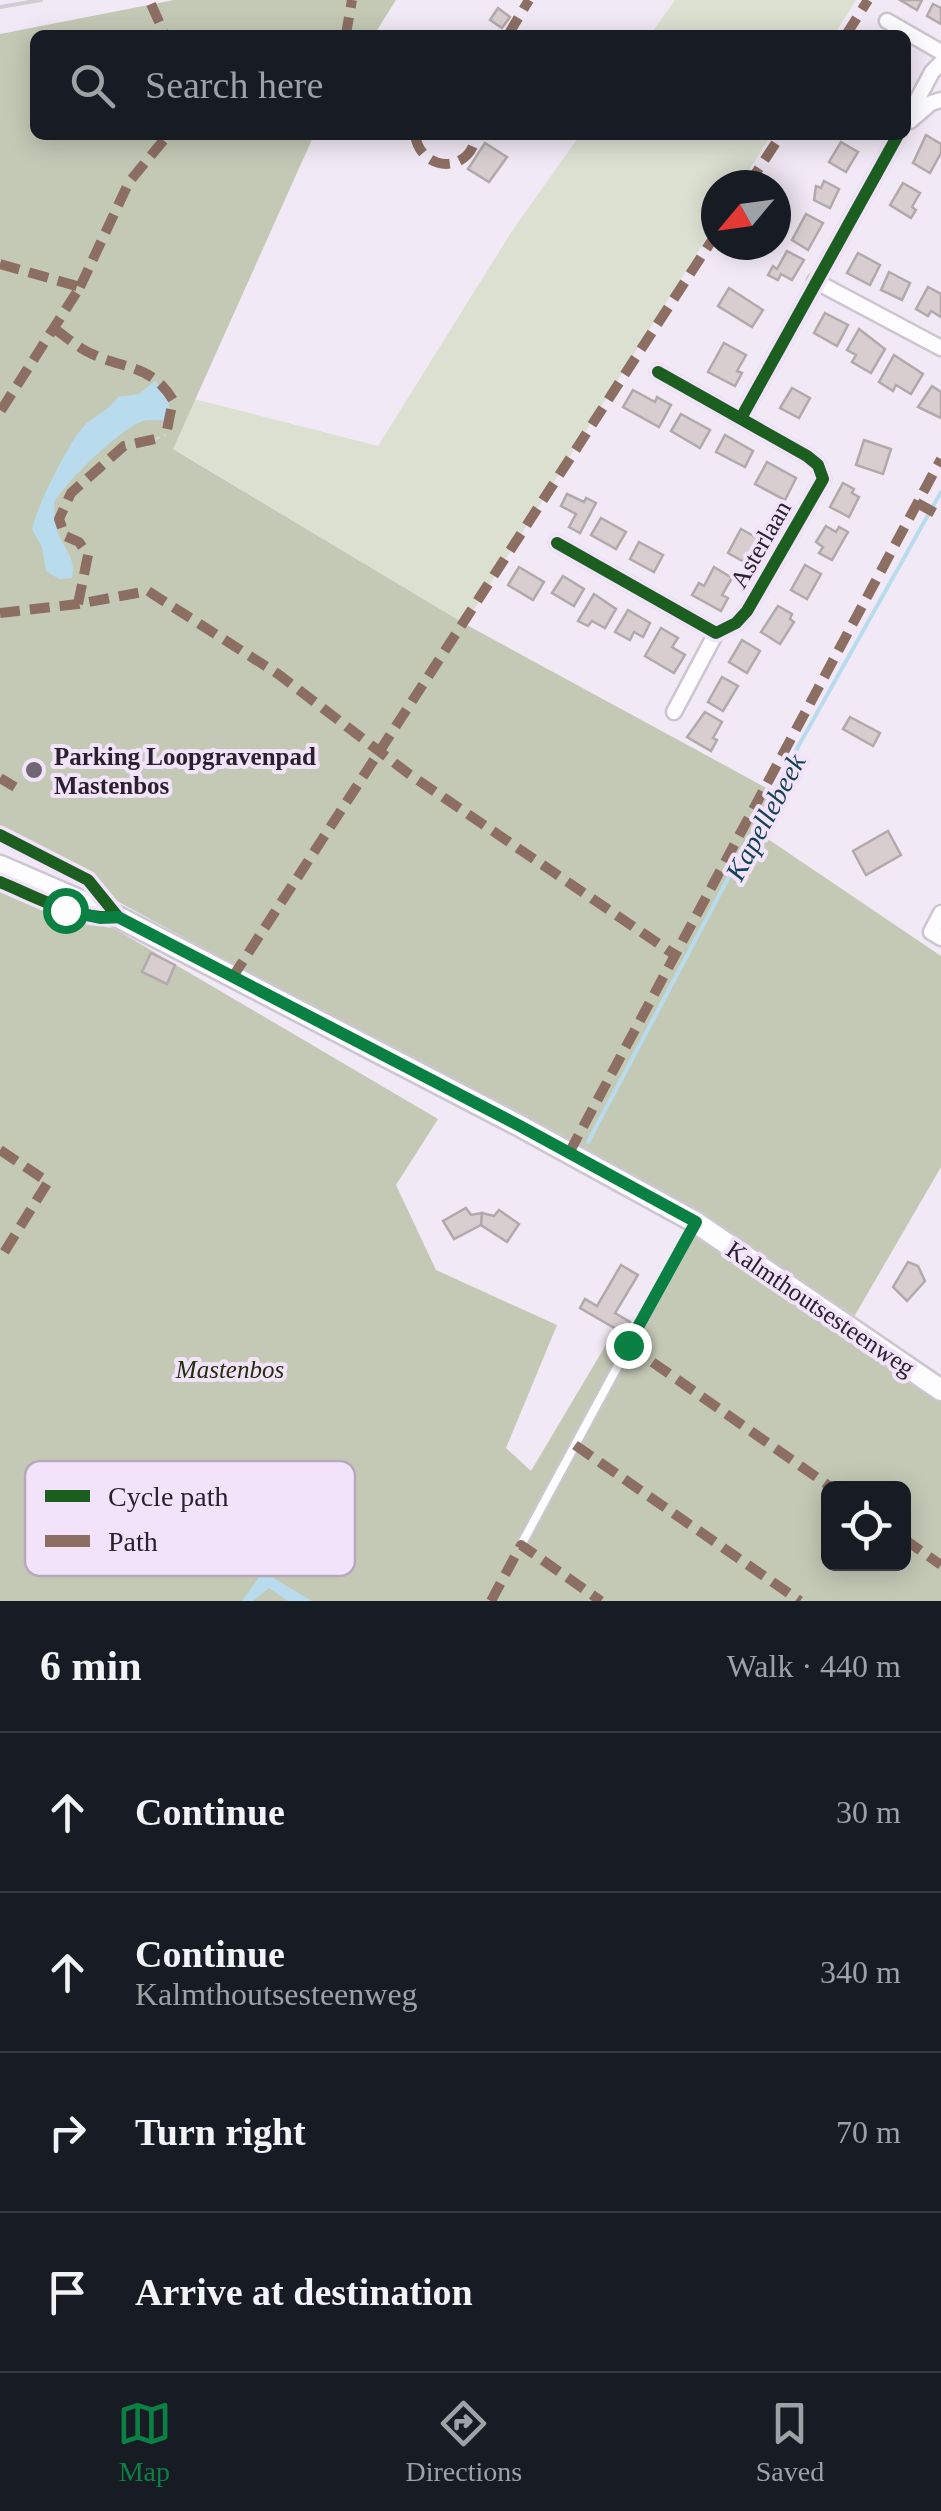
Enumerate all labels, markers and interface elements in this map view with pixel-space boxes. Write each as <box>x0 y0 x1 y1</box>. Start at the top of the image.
search box <box>30 30 911 140</box>
icon: search <box>65 58 120 113</box>
text: Search here <box>145 64 323 106</box>
north arrow <box>701 170 791 260</box>
street label: Asterlaan <box>725 496 796 592</box>
place label: Parking Loopgravenpad Mastenbos <box>54 743 316 799</box>
water label: Kapellebeek <box>719 748 812 886</box>
marker: Parking Loopgravenpad Mastenbos <box>23 759 45 781</box>
route start <box>43 888 89 934</box>
street label: Kalmthoutsesteenweg <box>722 1235 920 1382</box>
route end <box>606 1323 652 1369</box>
park label: Mastenbos <box>175 1356 284 1383</box>
legend <box>25 1461 355 1576</box>
text: Cycle path <box>108 1481 229 1512</box>
map controls <box>821 1481 911 1571</box>
button: locate <box>821 1481 911 1571</box>
text: Path <box>108 1526 158 1557</box>
text: 6 min <box>40 1643 142 1689</box>
text: Walk · 440 m <box>727 1648 901 1684</box>
icon: ahead <box>40 1785 95 1840</box>
text: Continue <box>135 1791 285 1833</box>
text: 30 m <box>836 1794 901 1830</box>
text: Continue <box>135 1933 285 1975</box>
icon: ahead <box>40 1945 95 2000</box>
text: 340 m <box>820 1954 901 1990</box>
text: Kalmthoutsesteenweg <box>135 1976 418 2012</box>
icon: right <box>40 2105 95 2160</box>
text: Turn right <box>135 2111 306 2153</box>
text: 70 m <box>836 2114 901 2150</box>
icon: arrive <box>40 2265 95 2320</box>
text: Arrive at destination <box>135 2271 473 2313</box>
tab: Map <box>117 2396 172 2488</box>
tab: Directions <box>405 2396 522 2488</box>
tab: Saved <box>756 2396 824 2488</box>

